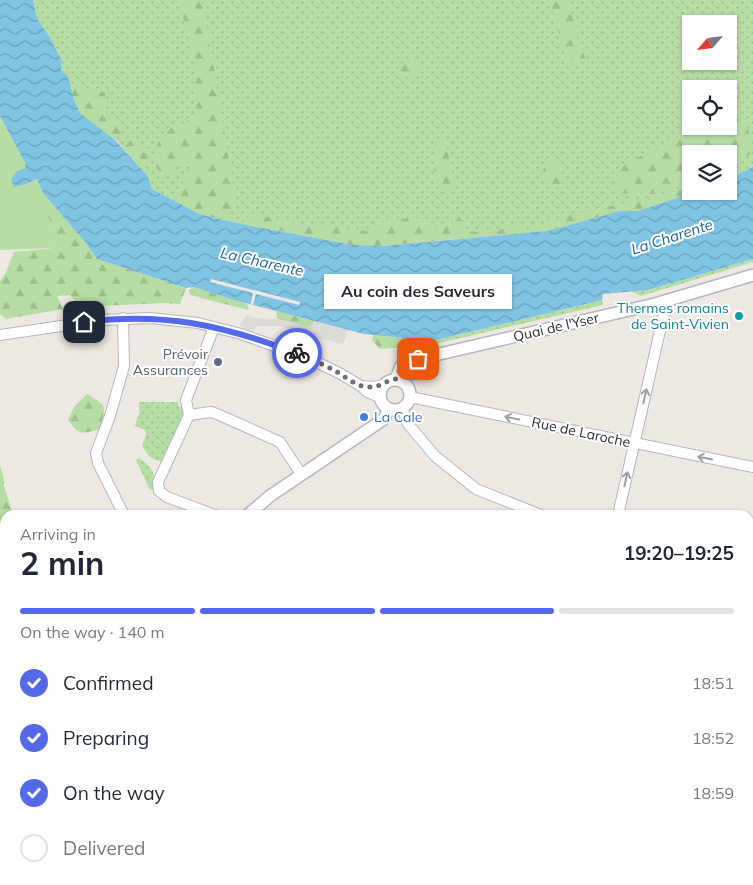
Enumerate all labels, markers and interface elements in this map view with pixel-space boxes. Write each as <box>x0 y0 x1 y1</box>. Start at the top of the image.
north arrow <box>682 15 738 70</box>
map controls <box>682 15 737 200</box>
button: locate <box>682 80 737 135</box>
button: layers <box>682 145 737 200</box>
water label: La Charente <box>629 214 715 259</box>
water label: La Charente <box>219 243 306 280</box>
callout: Au coin des Saveurs <box>324 274 512 309</box>
text: Au coin des Saveurs <box>341 281 495 301</box>
place label: Thermes romains de Saint-Vivien <box>617 299 729 333</box>
pin <box>63 301 105 343</box>
icon: home <box>70 308 98 336</box>
street label: Quai de l'Yser <box>511 308 602 346</box>
marker: Thermes romains de Saint-Vivien <box>733 310 745 322</box>
courier <box>272 328 322 378</box>
pin <box>397 338 439 380</box>
icon: bike <box>283 339 311 367</box>
place label: Prévoir Assurances <box>133 345 209 379</box>
icon: bag <box>404 345 432 373</box>
marker: Prévoir Assurances <box>212 356 224 368</box>
one-way arrow <box>641 388 650 404</box>
place label: La Cale <box>374 408 422 426</box>
marker: La Cale <box>358 411 370 423</box>
one-way arrow <box>504 412 520 422</box>
street label: Rue de Laroche <box>530 413 632 451</box>
one-way arrow <box>698 452 714 462</box>
one-way arrow <box>622 472 631 488</box>
text: Arriving in <box>20 524 96 544</box>
text: 19:20–19:25 <box>624 541 734 565</box>
text: 2 min <box>20 543 104 583</box>
text: On the way · 140 m <box>20 622 165 642</box>
icon: check <box>20 669 48 697</box>
text: Confirmed <box>63 671 154 695</box>
text: 18:51 <box>692 673 734 693</box>
icon: check <box>20 724 48 752</box>
text: Preparing <box>63 726 149 750</box>
text: 18:52 <box>692 728 734 748</box>
icon: check <box>20 779 48 807</box>
text: On the way <box>63 781 165 805</box>
text: 18:59 <box>692 783 734 803</box>
text: Delivered <box>63 836 145 860</box>

